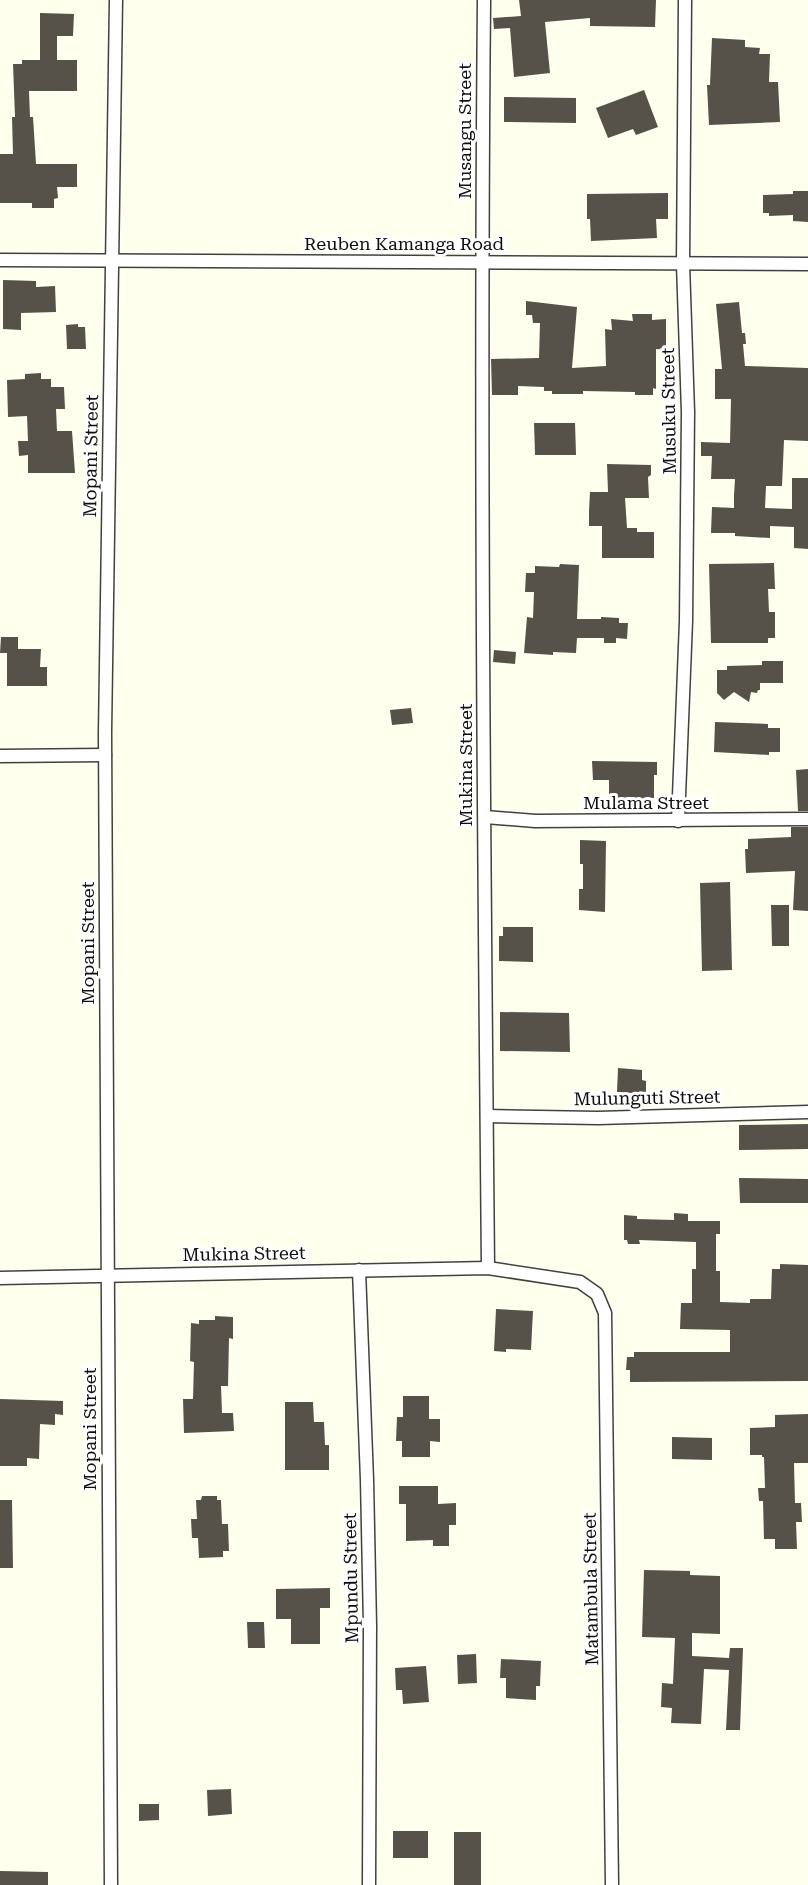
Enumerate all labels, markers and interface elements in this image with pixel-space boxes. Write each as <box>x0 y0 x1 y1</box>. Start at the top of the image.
street label: Musangu Street <box>454 63 475 199</box>
street label: Reuben Kamanga Road <box>304 233 504 254</box>
street label: Musuku Street <box>657 347 680 475</box>
street label: Mopani Street <box>79 394 102 518</box>
street label: Mukina Street <box>455 703 476 827</box>
street label: Mulama Street <box>583 792 709 813</box>
street label: Mopani Street <box>77 881 98 1004</box>
street label: Mulunguti Street <box>573 1086 721 1109</box>
street label: Mukina Street <box>182 1242 306 1265</box>
street label: Mopani Street <box>79 1367 100 1490</box>
street label: Mpundu Street <box>339 1512 362 1644</box>
street label: Matambula Street <box>579 1512 602 1666</box>

